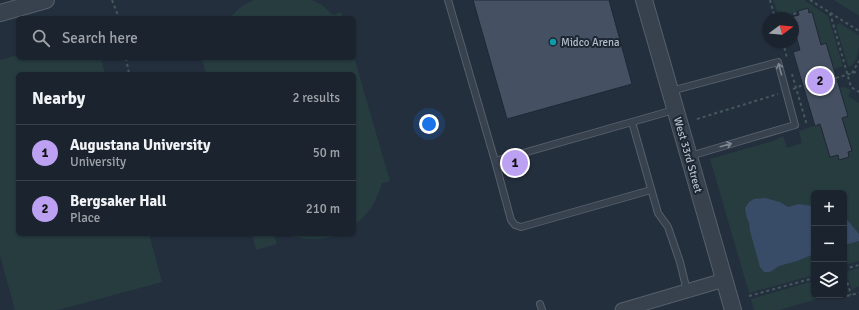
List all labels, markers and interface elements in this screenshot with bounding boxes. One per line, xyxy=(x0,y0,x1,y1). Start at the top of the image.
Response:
north arrow xyxy=(763,12,799,48)
search box xyxy=(16,16,356,60)
icon: search xyxy=(30,27,52,49)
text: Search here xyxy=(62,29,138,47)
place label: Midco Arena xyxy=(561,36,620,49)
marker: Midco Arena xyxy=(548,37,558,47)
one-way arrow xyxy=(775,62,783,75)
pin: 2 xyxy=(807,66,833,96)
text: Nearby xyxy=(32,88,85,109)
text: 2 results xyxy=(292,90,340,106)
your location xyxy=(419,114,439,134)
street label: West 33rd Street xyxy=(671,116,705,195)
text: Augustana University xyxy=(70,136,211,154)
one-way arrow xyxy=(720,141,733,148)
text: 1 xyxy=(41,145,49,161)
text: 50 m xyxy=(313,145,340,161)
pin: 1 xyxy=(502,148,528,178)
text: University xyxy=(70,154,126,170)
map controls xyxy=(811,190,847,298)
button: + xyxy=(811,190,847,226)
text: Bergsaker Hall xyxy=(70,192,166,210)
text: 2 xyxy=(41,201,49,217)
text: 210 m xyxy=(306,201,340,217)
text: Place xyxy=(70,210,100,226)
button: − xyxy=(811,226,847,262)
button: layers xyxy=(811,262,847,298)

